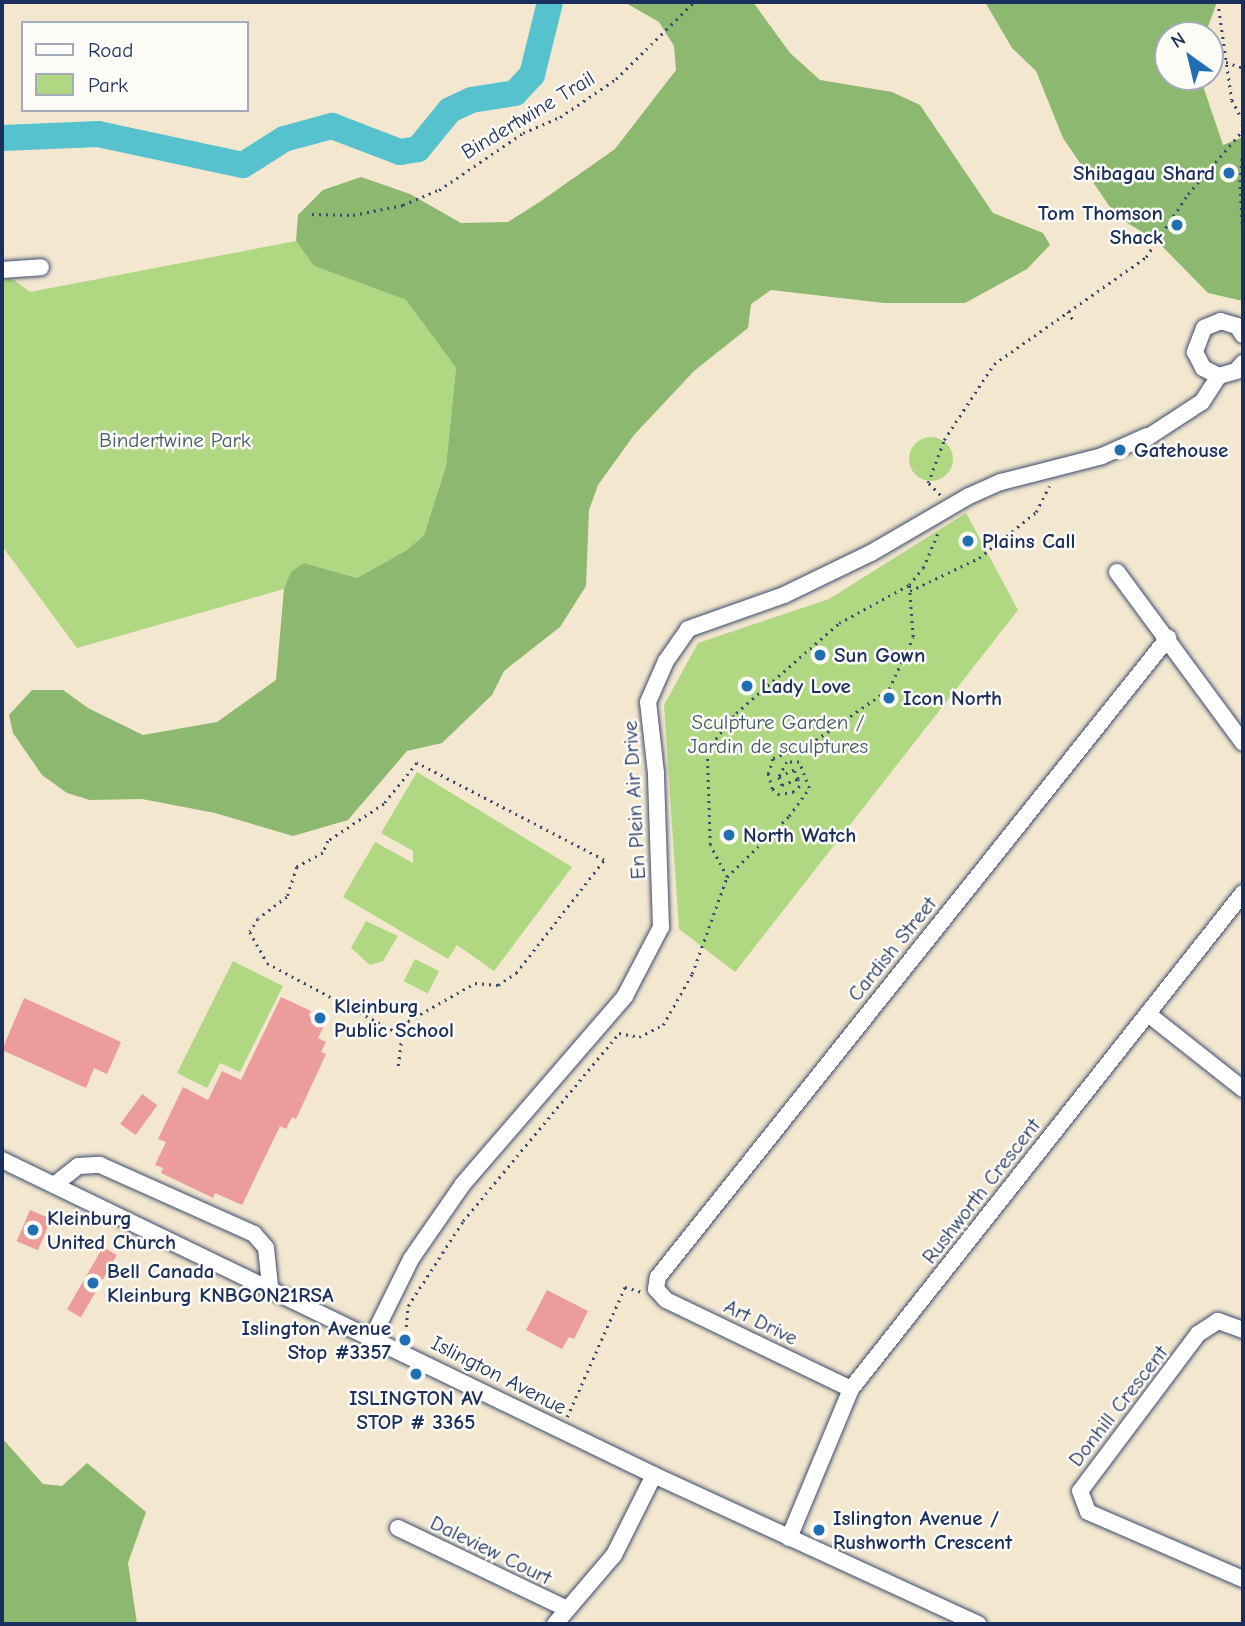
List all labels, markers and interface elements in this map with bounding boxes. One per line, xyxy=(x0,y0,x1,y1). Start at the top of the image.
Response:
legend xyxy=(21,21,248,112)
north arrow xyxy=(1154,21,1224,91)
text: N xyxy=(1167,28,1190,53)
text: Road xyxy=(88,38,133,62)
street label: Bindertwine Trail xyxy=(457,65,599,165)
text: Park xyxy=(88,73,128,97)
place label: Shibagau Shard xyxy=(1073,160,1215,186)
marker: Shibagau Shard xyxy=(1221,165,1237,181)
place label: Tom Thomson Shack xyxy=(1038,200,1163,250)
marker: Tom Thomson Shack xyxy=(1169,217,1185,233)
park label: Bindertwine Park xyxy=(99,427,251,453)
place label: Gatehouse xyxy=(1134,437,1228,463)
marker: Gatehouse xyxy=(1112,442,1128,458)
place label: Plains Call xyxy=(982,528,1075,554)
marker: Plains Call xyxy=(960,533,976,549)
place label: Sun Gown xyxy=(834,642,925,668)
marker: Sun Gown xyxy=(812,647,828,663)
place label: Lady Love xyxy=(761,673,851,699)
marker: Lady Love xyxy=(739,678,755,694)
place label: Icon North xyxy=(903,685,1002,711)
marker: Icon North xyxy=(881,690,897,706)
park label: Sculpture Garden / Jardin de sculptures xyxy=(688,709,868,759)
street label: En Plein Air Drive xyxy=(617,720,651,880)
place label: North Watch xyxy=(743,822,856,848)
marker: North Watch xyxy=(721,827,737,843)
street label: Cardish Street xyxy=(842,892,942,1006)
place label: Kleinburg Public School xyxy=(334,993,454,1043)
marker: Kleinburg Public School xyxy=(312,1010,328,1026)
street label: Rushworth Crescent xyxy=(916,1113,1046,1269)
place label: Kleinburg United Church xyxy=(47,1205,176,1255)
marker: Kleinburg United Church xyxy=(25,1222,41,1238)
place label: Bell Canada Kleinburg KNBGON21RSA xyxy=(107,1258,334,1308)
marker: Bell Canada Kleinburg KNBGON21RSA xyxy=(85,1275,101,1291)
street label: Art Drive xyxy=(720,1293,802,1351)
place label: Islington Avenue Stop #3357 xyxy=(241,1315,391,1365)
street label: Islington Avenue xyxy=(427,1330,571,1420)
marker: Islington Avenue Stop #3357 xyxy=(397,1332,413,1348)
street label: Donhill Crescent xyxy=(1063,1341,1173,1471)
marker: ISLINGTON AV STOP # 3365 xyxy=(408,1366,424,1382)
place label: ISLINGTON AV STOP # 3365 xyxy=(349,1385,483,1435)
place label: Islington Avenue / Rushworth Crescent xyxy=(833,1505,1012,1555)
street label: Daleview Court xyxy=(426,1510,556,1590)
marker: Islington Avenue / Rushworth Crescent xyxy=(811,1522,827,1538)

